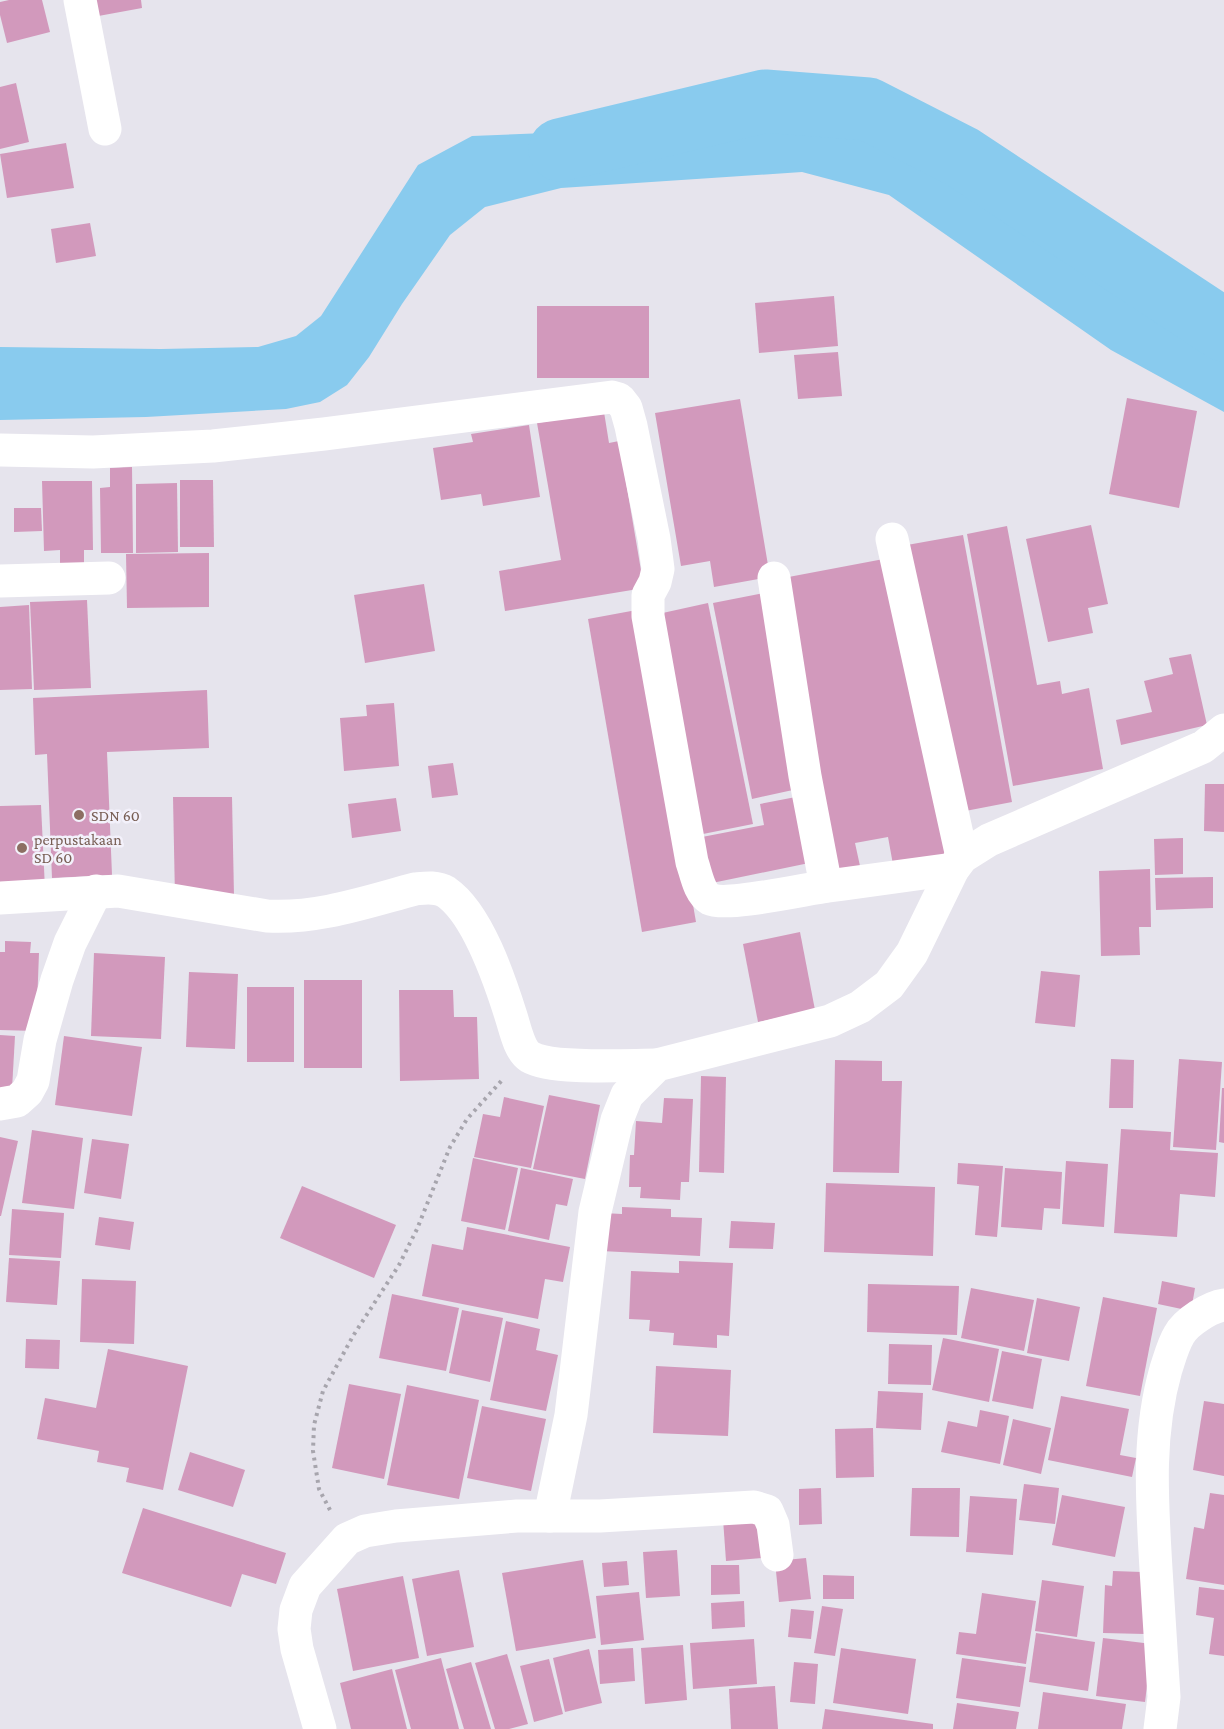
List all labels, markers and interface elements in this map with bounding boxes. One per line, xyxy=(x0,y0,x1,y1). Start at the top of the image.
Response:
place label: SDN 60 xyxy=(91,807,140,824)
marker: SDN 60 xyxy=(72,808,86,822)
place label: perpustakaan SD 60 xyxy=(34,831,122,866)
marker: perpustakaan SD 60 xyxy=(15,841,29,855)

